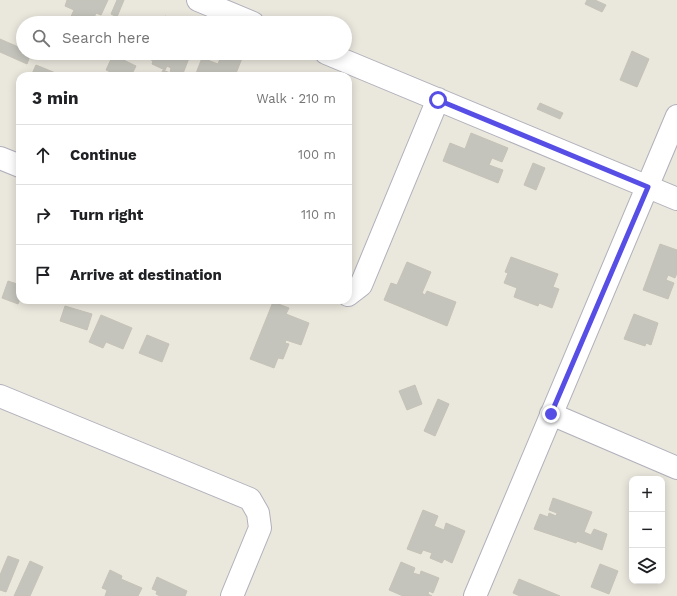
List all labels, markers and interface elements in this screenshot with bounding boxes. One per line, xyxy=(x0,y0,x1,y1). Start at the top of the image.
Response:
search box xyxy=(16,16,352,60)
icon: search xyxy=(30,27,52,49)
text: Search here xyxy=(62,29,150,47)
text: 3 min xyxy=(32,88,78,108)
text: Walk · 210 m xyxy=(256,91,336,106)
route start xyxy=(429,91,447,109)
icon: ahead xyxy=(32,144,54,166)
text: Continue xyxy=(70,146,137,164)
text: 100 m xyxy=(298,147,336,162)
icon: right xyxy=(32,204,54,226)
text: Turn right xyxy=(70,206,143,224)
text: 110 m xyxy=(301,207,336,222)
icon: arrive xyxy=(32,264,54,286)
text: Arrive at destination xyxy=(70,266,222,284)
route end xyxy=(542,405,560,423)
map controls xyxy=(629,476,665,584)
button: + xyxy=(629,476,665,512)
button: − xyxy=(629,512,665,548)
button: layers xyxy=(629,548,665,584)

